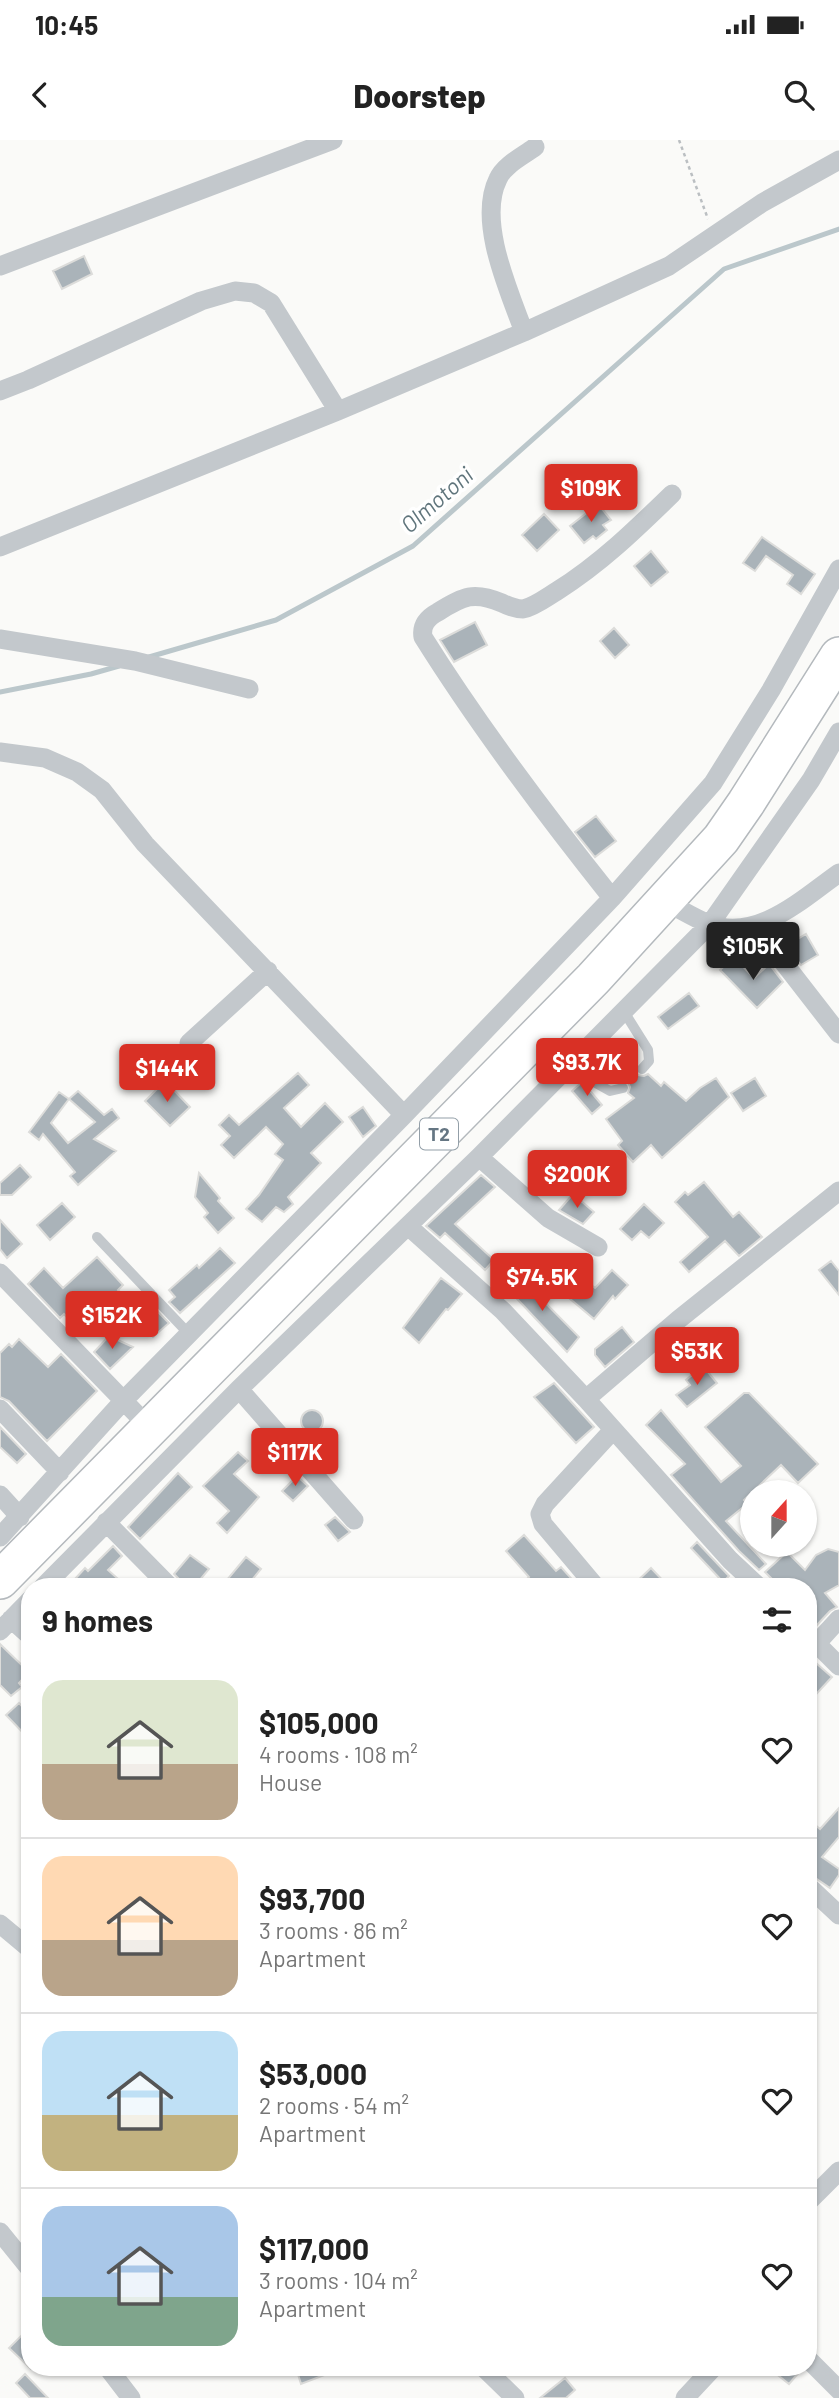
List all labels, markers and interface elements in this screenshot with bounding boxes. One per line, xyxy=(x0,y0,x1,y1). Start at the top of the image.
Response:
text: 10:45 xyxy=(35,9,98,40)
icon: back xyxy=(21,76,59,114)
text: Doorstep xyxy=(353,76,486,114)
icon: search xyxy=(780,76,818,114)
water label: Olmotoni xyxy=(394,460,479,538)
pin: $109K xyxy=(542,464,640,524)
text: $109K xyxy=(560,473,622,501)
pin: $105K xyxy=(704,922,802,982)
text: $105K xyxy=(722,931,784,959)
pin: $93.7K xyxy=(530,1038,644,1098)
pin: $144K xyxy=(118,1044,216,1104)
text: $93.7K xyxy=(552,1047,622,1075)
text: $144K xyxy=(135,1053,199,1081)
road number: T2 xyxy=(420,1118,458,1150)
pin: $200K xyxy=(528,1150,626,1210)
text: $200K xyxy=(544,1159,610,1187)
pin: $74.5K xyxy=(485,1254,599,1313)
text: $74.5K xyxy=(506,1262,578,1290)
pin: $152K xyxy=(63,1292,161,1351)
text: $152K xyxy=(82,1300,142,1328)
pin: $53K xyxy=(656,1328,738,1387)
text: $53K xyxy=(671,1336,723,1364)
pin: $117K xyxy=(246,1428,344,1488)
text: $117K xyxy=(267,1437,323,1465)
north arrow xyxy=(740,1480,817,1558)
map controls xyxy=(740,1480,817,1557)
icon: filters xyxy=(758,1601,796,1639)
text: 9 homes xyxy=(42,1602,153,1638)
text: $105,000 xyxy=(259,1704,379,1740)
icon: home xyxy=(98,1708,182,1792)
icon: heart xyxy=(758,1731,796,1769)
text: 4 rooms · 108 m² xyxy=(259,1740,418,1768)
text: House xyxy=(259,1768,322,1796)
text: $93,700 xyxy=(259,1880,365,1916)
icon: home xyxy=(98,1884,182,1968)
icon: heart xyxy=(758,1907,796,1945)
text: 3 rooms · 86 m² xyxy=(259,1916,408,1944)
text: Apartment xyxy=(259,1944,366,1972)
text: $53,000 xyxy=(259,2055,367,2091)
icon: home xyxy=(98,2059,182,2143)
icon: heart xyxy=(758,2082,796,2120)
text: 2 rooms · 54 m² xyxy=(259,2091,409,2119)
text: Apartment xyxy=(259,2119,366,2147)
text: $117,000 xyxy=(259,2230,369,2266)
icon: home xyxy=(98,2234,182,2318)
icon: heart xyxy=(758,2257,796,2295)
text: 3 rooms · 104 m² xyxy=(259,2266,418,2294)
text: Apartment xyxy=(259,2294,366,2322)

